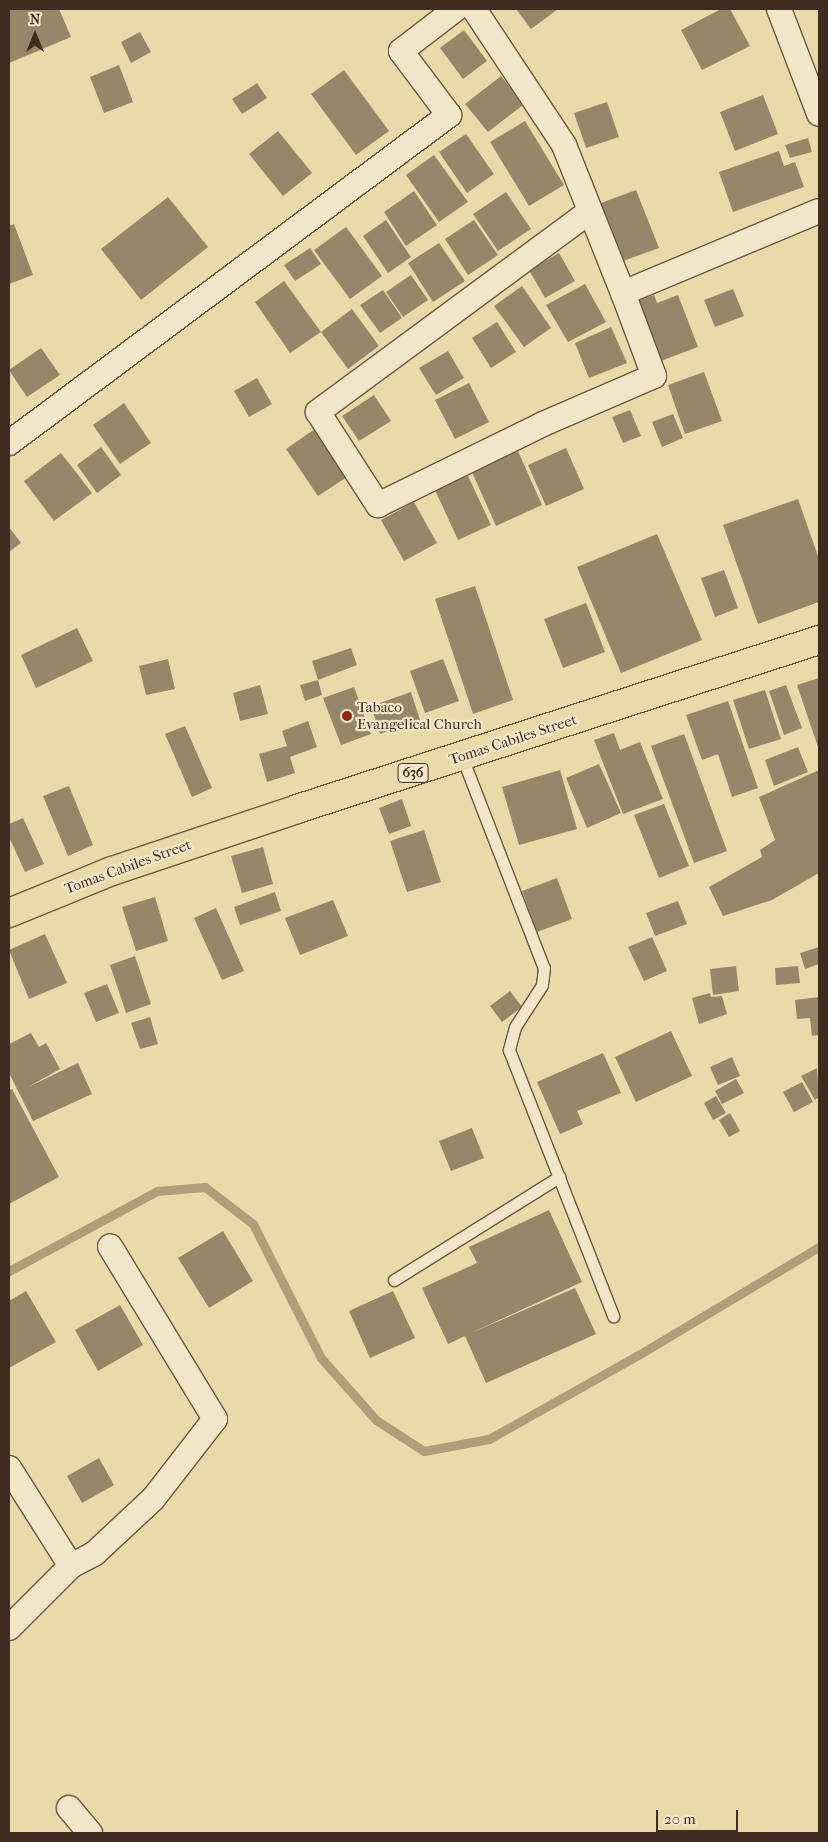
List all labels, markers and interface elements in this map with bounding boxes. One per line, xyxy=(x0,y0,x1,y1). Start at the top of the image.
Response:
north arrow xyxy=(10,10,60,60)
text: N xyxy=(30,11,40,28)
place label: Tabaco Evangelical Church xyxy=(357,698,482,733)
marker: Tabaco Evangelical Church xyxy=(341,710,353,722)
street label: Tomas Cabiles Street xyxy=(447,711,579,769)
road number: 636 xyxy=(397,761,429,784)
street label: Tomas Cabiles Street xyxy=(62,836,194,898)
scale bar xyxy=(658,1800,740,1832)
text: 20 m xyxy=(664,1810,696,1828)

